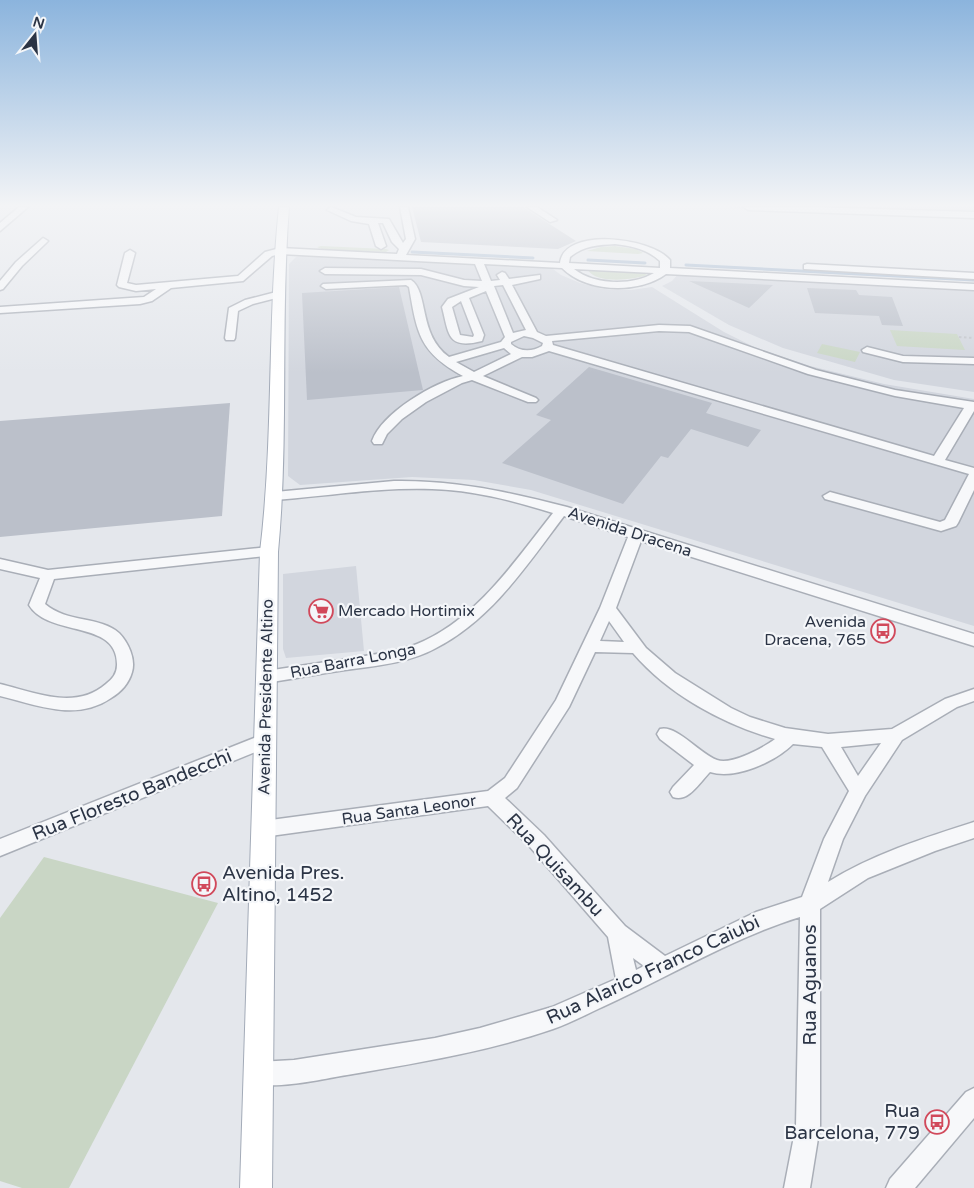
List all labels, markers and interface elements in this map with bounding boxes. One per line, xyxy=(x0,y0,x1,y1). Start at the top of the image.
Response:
north arrow xyxy=(10,10,60,60)
text: N xyxy=(31,13,47,33)
street label: Avenida Dracena xyxy=(566,503,694,561)
supermarket icon: Mercado Hortimix xyxy=(308,598,334,624)
street label: Avenida Presidente Altino xyxy=(254,599,278,795)
place label: Mercado Hortimix xyxy=(338,601,475,621)
place label: Avenida Dracena, 765 xyxy=(764,612,866,650)
bus stop icon: Avenida Dracena, 765 xyxy=(870,618,896,644)
street label: Rua Barra Longa xyxy=(288,639,418,683)
street label: Rua Floresto Bandecchi xyxy=(29,745,235,845)
street label: Rua Santa Leonor xyxy=(340,791,478,829)
street label: Rua Quisambu xyxy=(502,809,608,921)
place label: Avenida Pres. Altino, 1452 xyxy=(222,862,345,906)
bus stop icon: Avenida Pres. Altino, 1452 xyxy=(191,871,217,897)
street label: Rua Alarico Franco Caiubi xyxy=(543,911,763,1029)
street label: Rua Aguanos xyxy=(799,924,821,1046)
place label: Rua Barcelona, 779 xyxy=(784,1100,920,1144)
bus stop icon: Rua Barcelona, 779 xyxy=(924,1109,950,1135)

